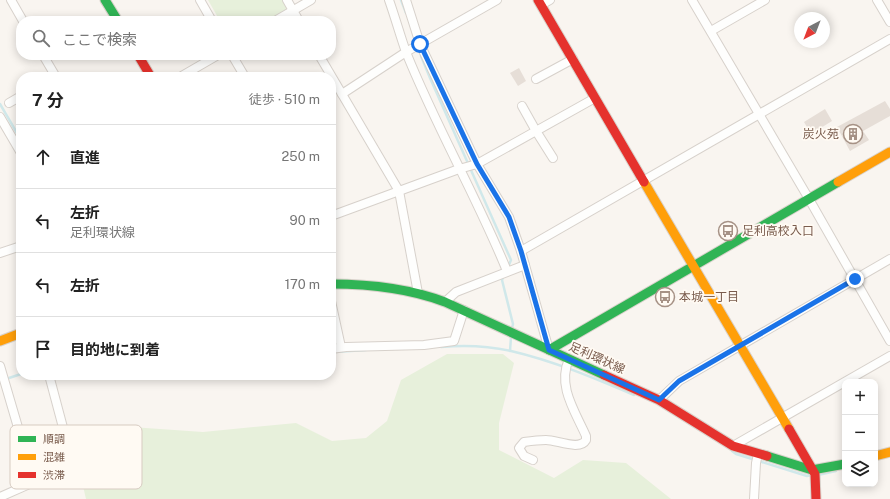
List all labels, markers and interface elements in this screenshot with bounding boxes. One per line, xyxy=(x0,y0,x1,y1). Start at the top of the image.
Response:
north arrow xyxy=(794,12,830,48)
search box xyxy=(16,16,336,60)
icon: search xyxy=(30,27,52,49)
text: ここで検索 xyxy=(62,31,137,48)
route start xyxy=(411,35,429,53)
text: 7 分 xyxy=(32,90,63,110)
text: 徒歩 · 510 m xyxy=(249,92,320,107)
building icon: 炭火苑 xyxy=(842,123,864,145)
place label: 炭火苑 xyxy=(803,127,839,141)
icon: ahead xyxy=(32,146,54,168)
text: 直進 xyxy=(70,149,100,166)
text: 250 m xyxy=(282,149,320,164)
text: 左折 xyxy=(70,204,100,221)
icon: left xyxy=(32,210,54,232)
text: 90 m xyxy=(290,213,320,228)
bus stop icon: 足利高校入口 xyxy=(717,220,739,242)
place label: 足利高校入口 xyxy=(742,224,814,238)
text: 足利環状線 xyxy=(70,225,135,240)
route end xyxy=(846,270,864,288)
icon: left xyxy=(32,274,54,296)
text: 左折 xyxy=(70,277,100,294)
text: 170 m xyxy=(285,277,320,292)
bus stop icon: 本城一丁目 xyxy=(654,286,676,308)
place label: 本城一丁目 xyxy=(679,290,739,304)
icon: arrive xyxy=(32,338,54,360)
street label: 足利環状線 xyxy=(567,339,627,377)
text: 目的地に到着 xyxy=(70,341,160,358)
map controls xyxy=(842,379,878,487)
button: + xyxy=(842,379,878,415)
button: − xyxy=(842,415,878,451)
legend xyxy=(10,425,142,489)
text: 順調 xyxy=(43,433,65,445)
text: 混雑 xyxy=(43,451,65,463)
button: layers xyxy=(842,451,878,487)
text: 渋滞 xyxy=(43,469,65,481)

